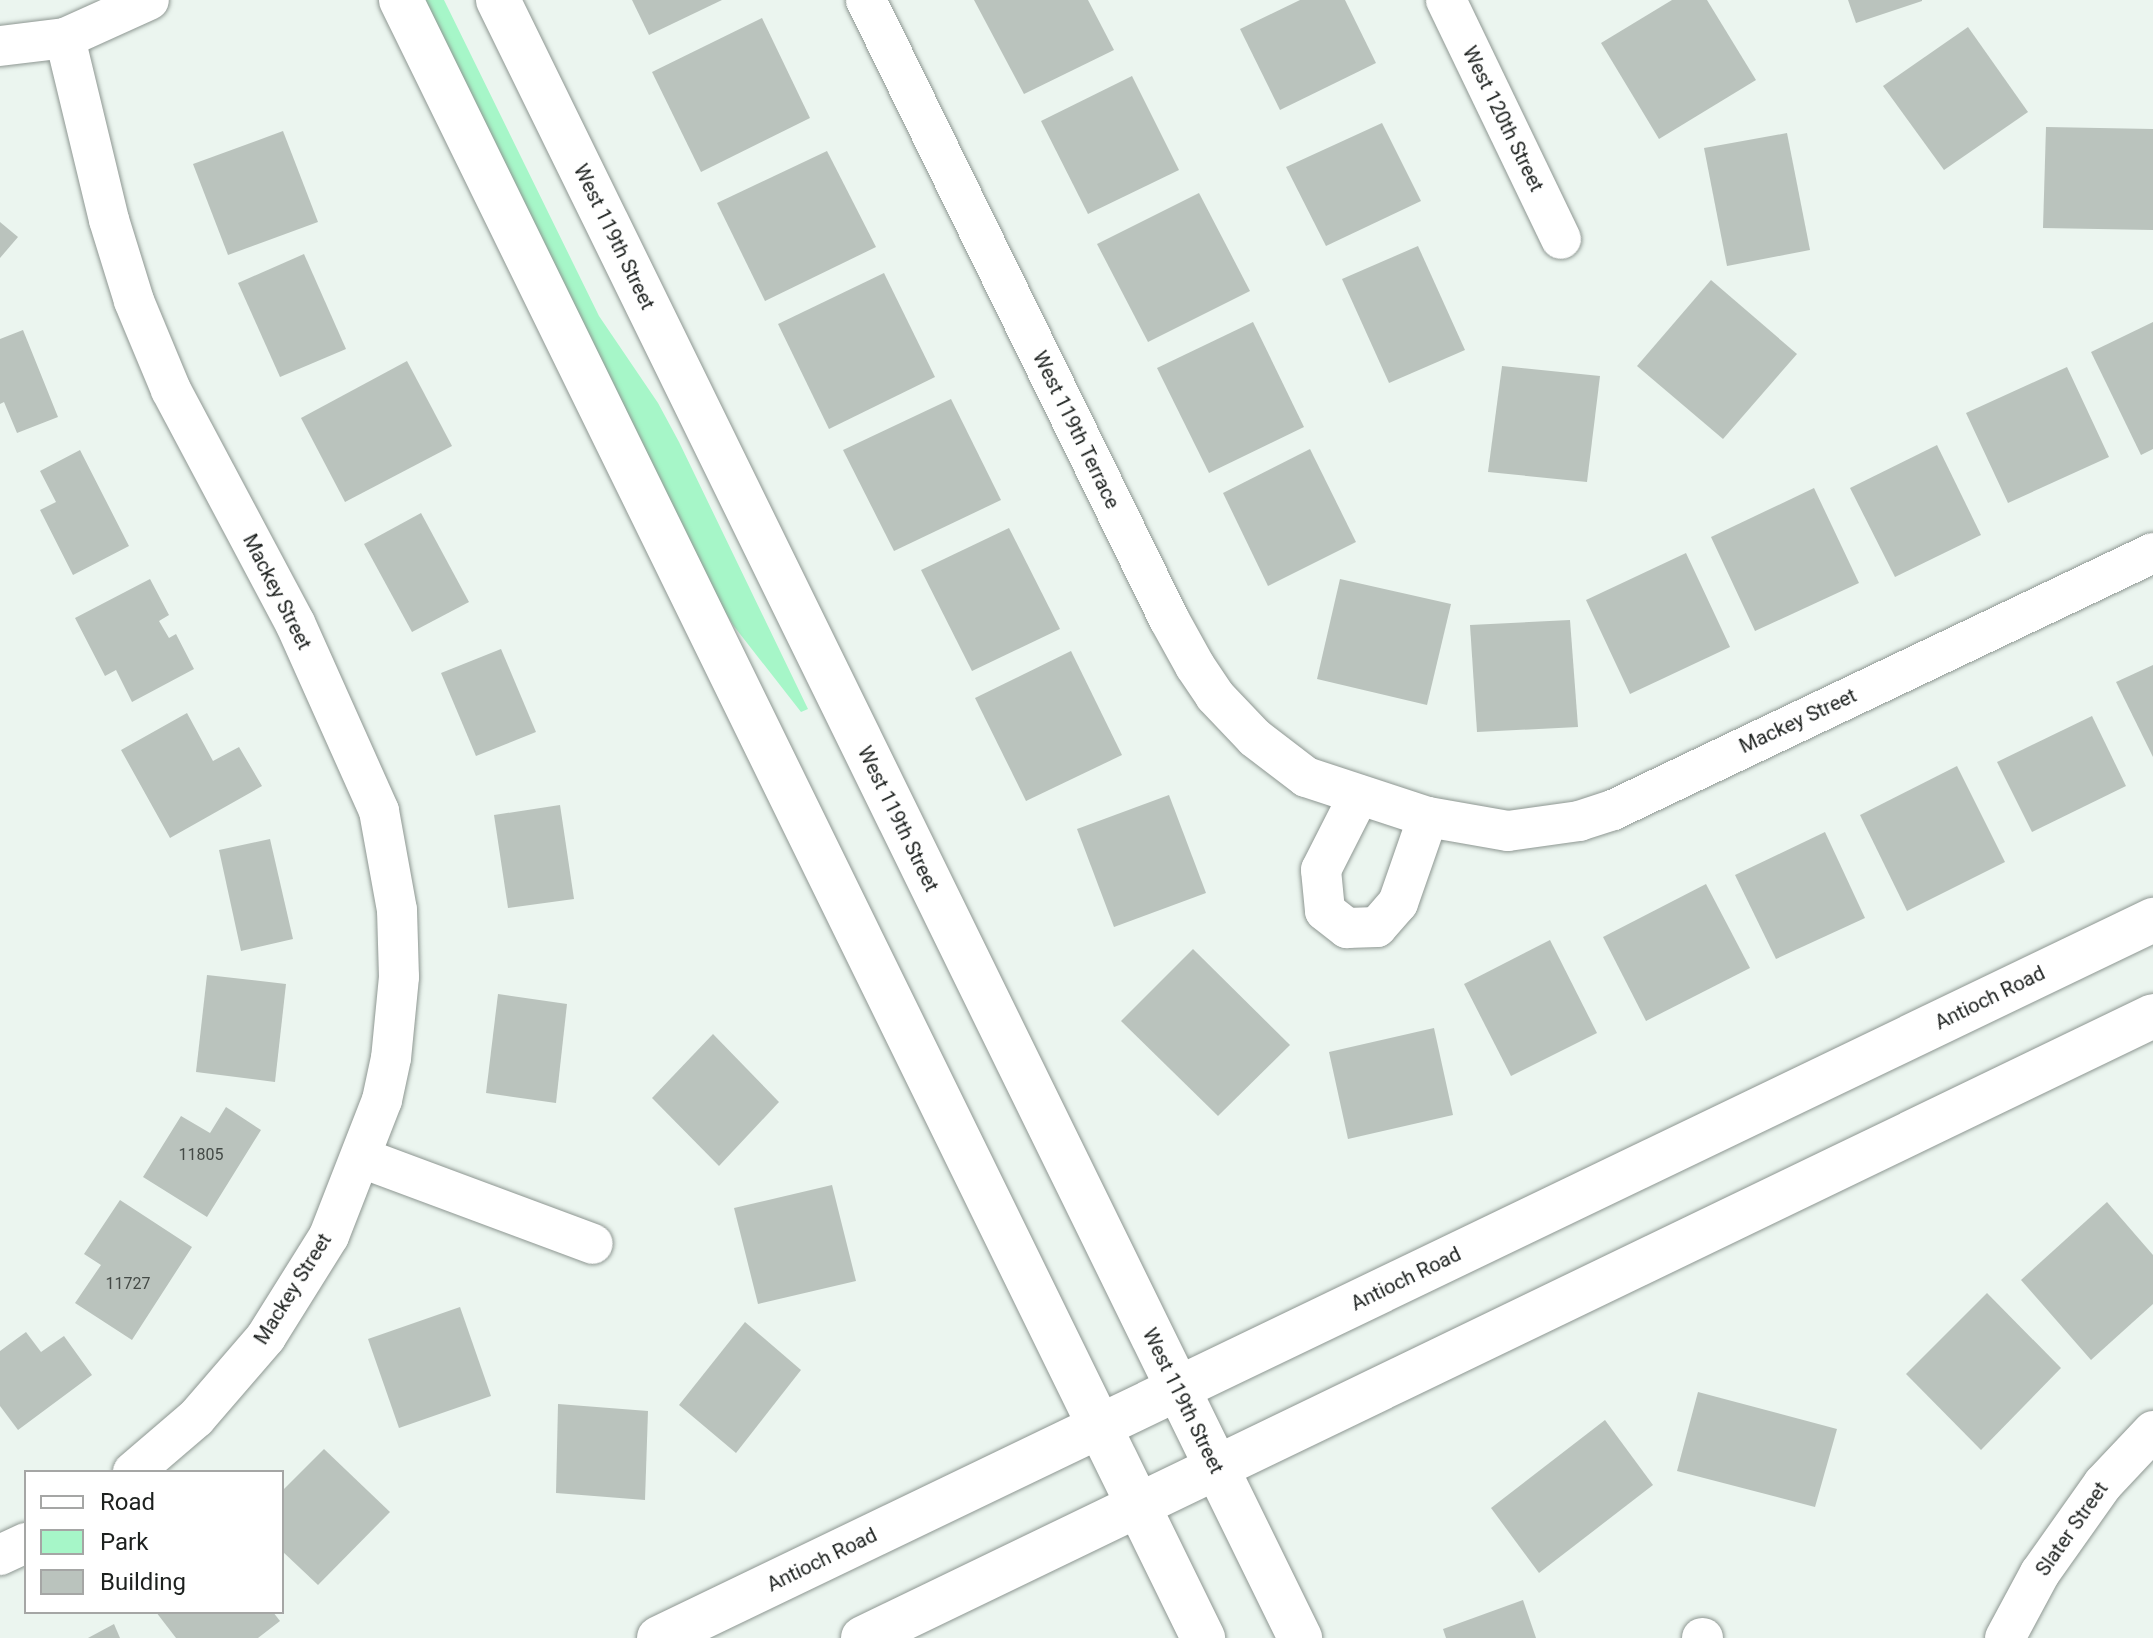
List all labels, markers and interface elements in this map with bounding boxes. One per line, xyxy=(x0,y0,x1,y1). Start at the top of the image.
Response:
street label: West 120th Street xyxy=(1457,42,1549,196)
street label: West 119th Street xyxy=(568,160,660,314)
street label: West 119th Terrace xyxy=(1027,347,1125,513)
street label: Mackey Street xyxy=(238,530,316,654)
street label: Mackey Street xyxy=(1736,683,1860,759)
street label: West 119th Street xyxy=(852,742,944,896)
street label: Antioch Road xyxy=(1931,961,2049,1035)
house number: 11805 xyxy=(179,1145,223,1165)
street label: Mackey Street xyxy=(249,1229,337,1349)
street label: Antioch Road xyxy=(1347,1242,1465,1316)
house number: 11727 xyxy=(106,1274,150,1294)
street label: West 119th Street xyxy=(1137,1324,1229,1478)
legend xyxy=(24,1470,284,1614)
street label: Slater Street xyxy=(2031,1477,2113,1581)
text: Road xyxy=(100,1488,155,1516)
street label: Antioch Road xyxy=(763,1523,881,1597)
text: Park xyxy=(100,1528,148,1556)
text: Building xyxy=(100,1568,186,1596)

